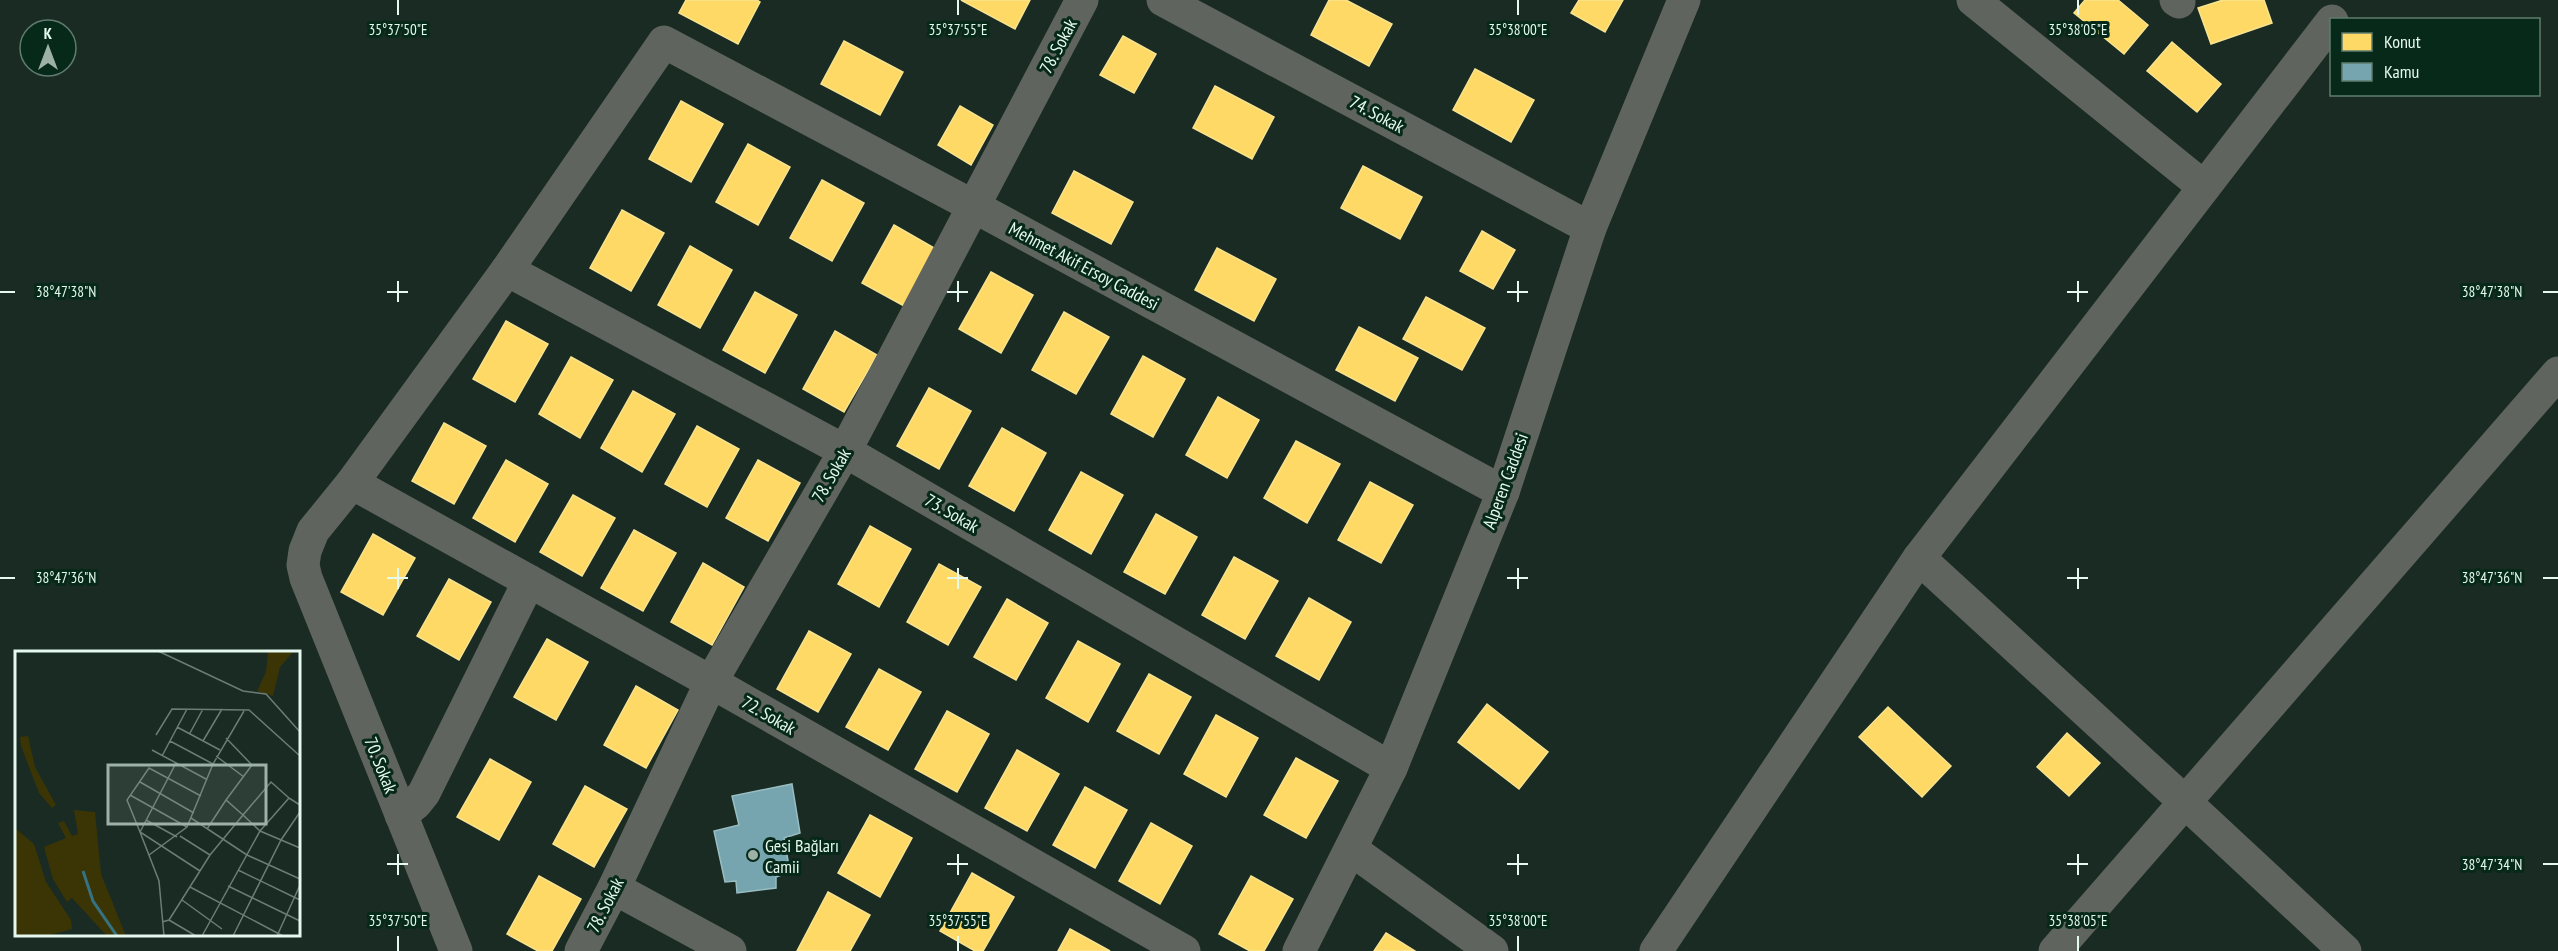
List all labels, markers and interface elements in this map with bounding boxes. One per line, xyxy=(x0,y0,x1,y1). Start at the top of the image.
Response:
street label: 78. Sokak xyxy=(1034,15,1082,77)
north arrow xyxy=(18,18,78,78)
legend xyxy=(2330,18,2540,96)
text: 35°37'50"E xyxy=(368,20,428,39)
text: 35°37'55"E xyxy=(928,20,988,39)
text: 35°38'00"E xyxy=(1488,20,1548,39)
text: 35°38'05"E xyxy=(2048,20,2108,39)
text: K xyxy=(44,23,53,43)
text: Konut xyxy=(2384,30,2421,53)
text: Kamu xyxy=(2384,60,2419,83)
street label: 74. Sokak xyxy=(1346,90,1408,138)
street label: Mehmet Akif Ersoy Caddesi xyxy=(1005,217,1163,315)
text: 38°47'38"N xyxy=(36,282,96,301)
text: 38°47'38"N xyxy=(2462,282,2522,301)
street label: Alperen Caddesi xyxy=(1477,430,1533,532)
street label: 78. Sokak xyxy=(806,444,856,506)
street label: 73. Sokak xyxy=(921,488,983,538)
text: 38°47'36"N xyxy=(36,568,96,587)
text: 38°47'36"N xyxy=(2462,568,2522,587)
inset map xyxy=(15,651,300,936)
street label: 72. Sokak xyxy=(738,690,800,740)
street label: 70. Sokak xyxy=(359,733,403,797)
place label: Gesi Bağları Camii xyxy=(765,834,839,878)
marker: Gesi Bağları Camii xyxy=(746,848,760,862)
text: 38°47'34"N xyxy=(2462,855,2522,874)
street label: 78. Sokak xyxy=(581,874,629,936)
text: 35°37'50"E xyxy=(368,911,428,930)
text: 35°37'55"E xyxy=(928,911,988,930)
text: 35°38'00"E xyxy=(1488,911,1548,930)
text: 35°38'05"E xyxy=(2048,911,2108,930)

